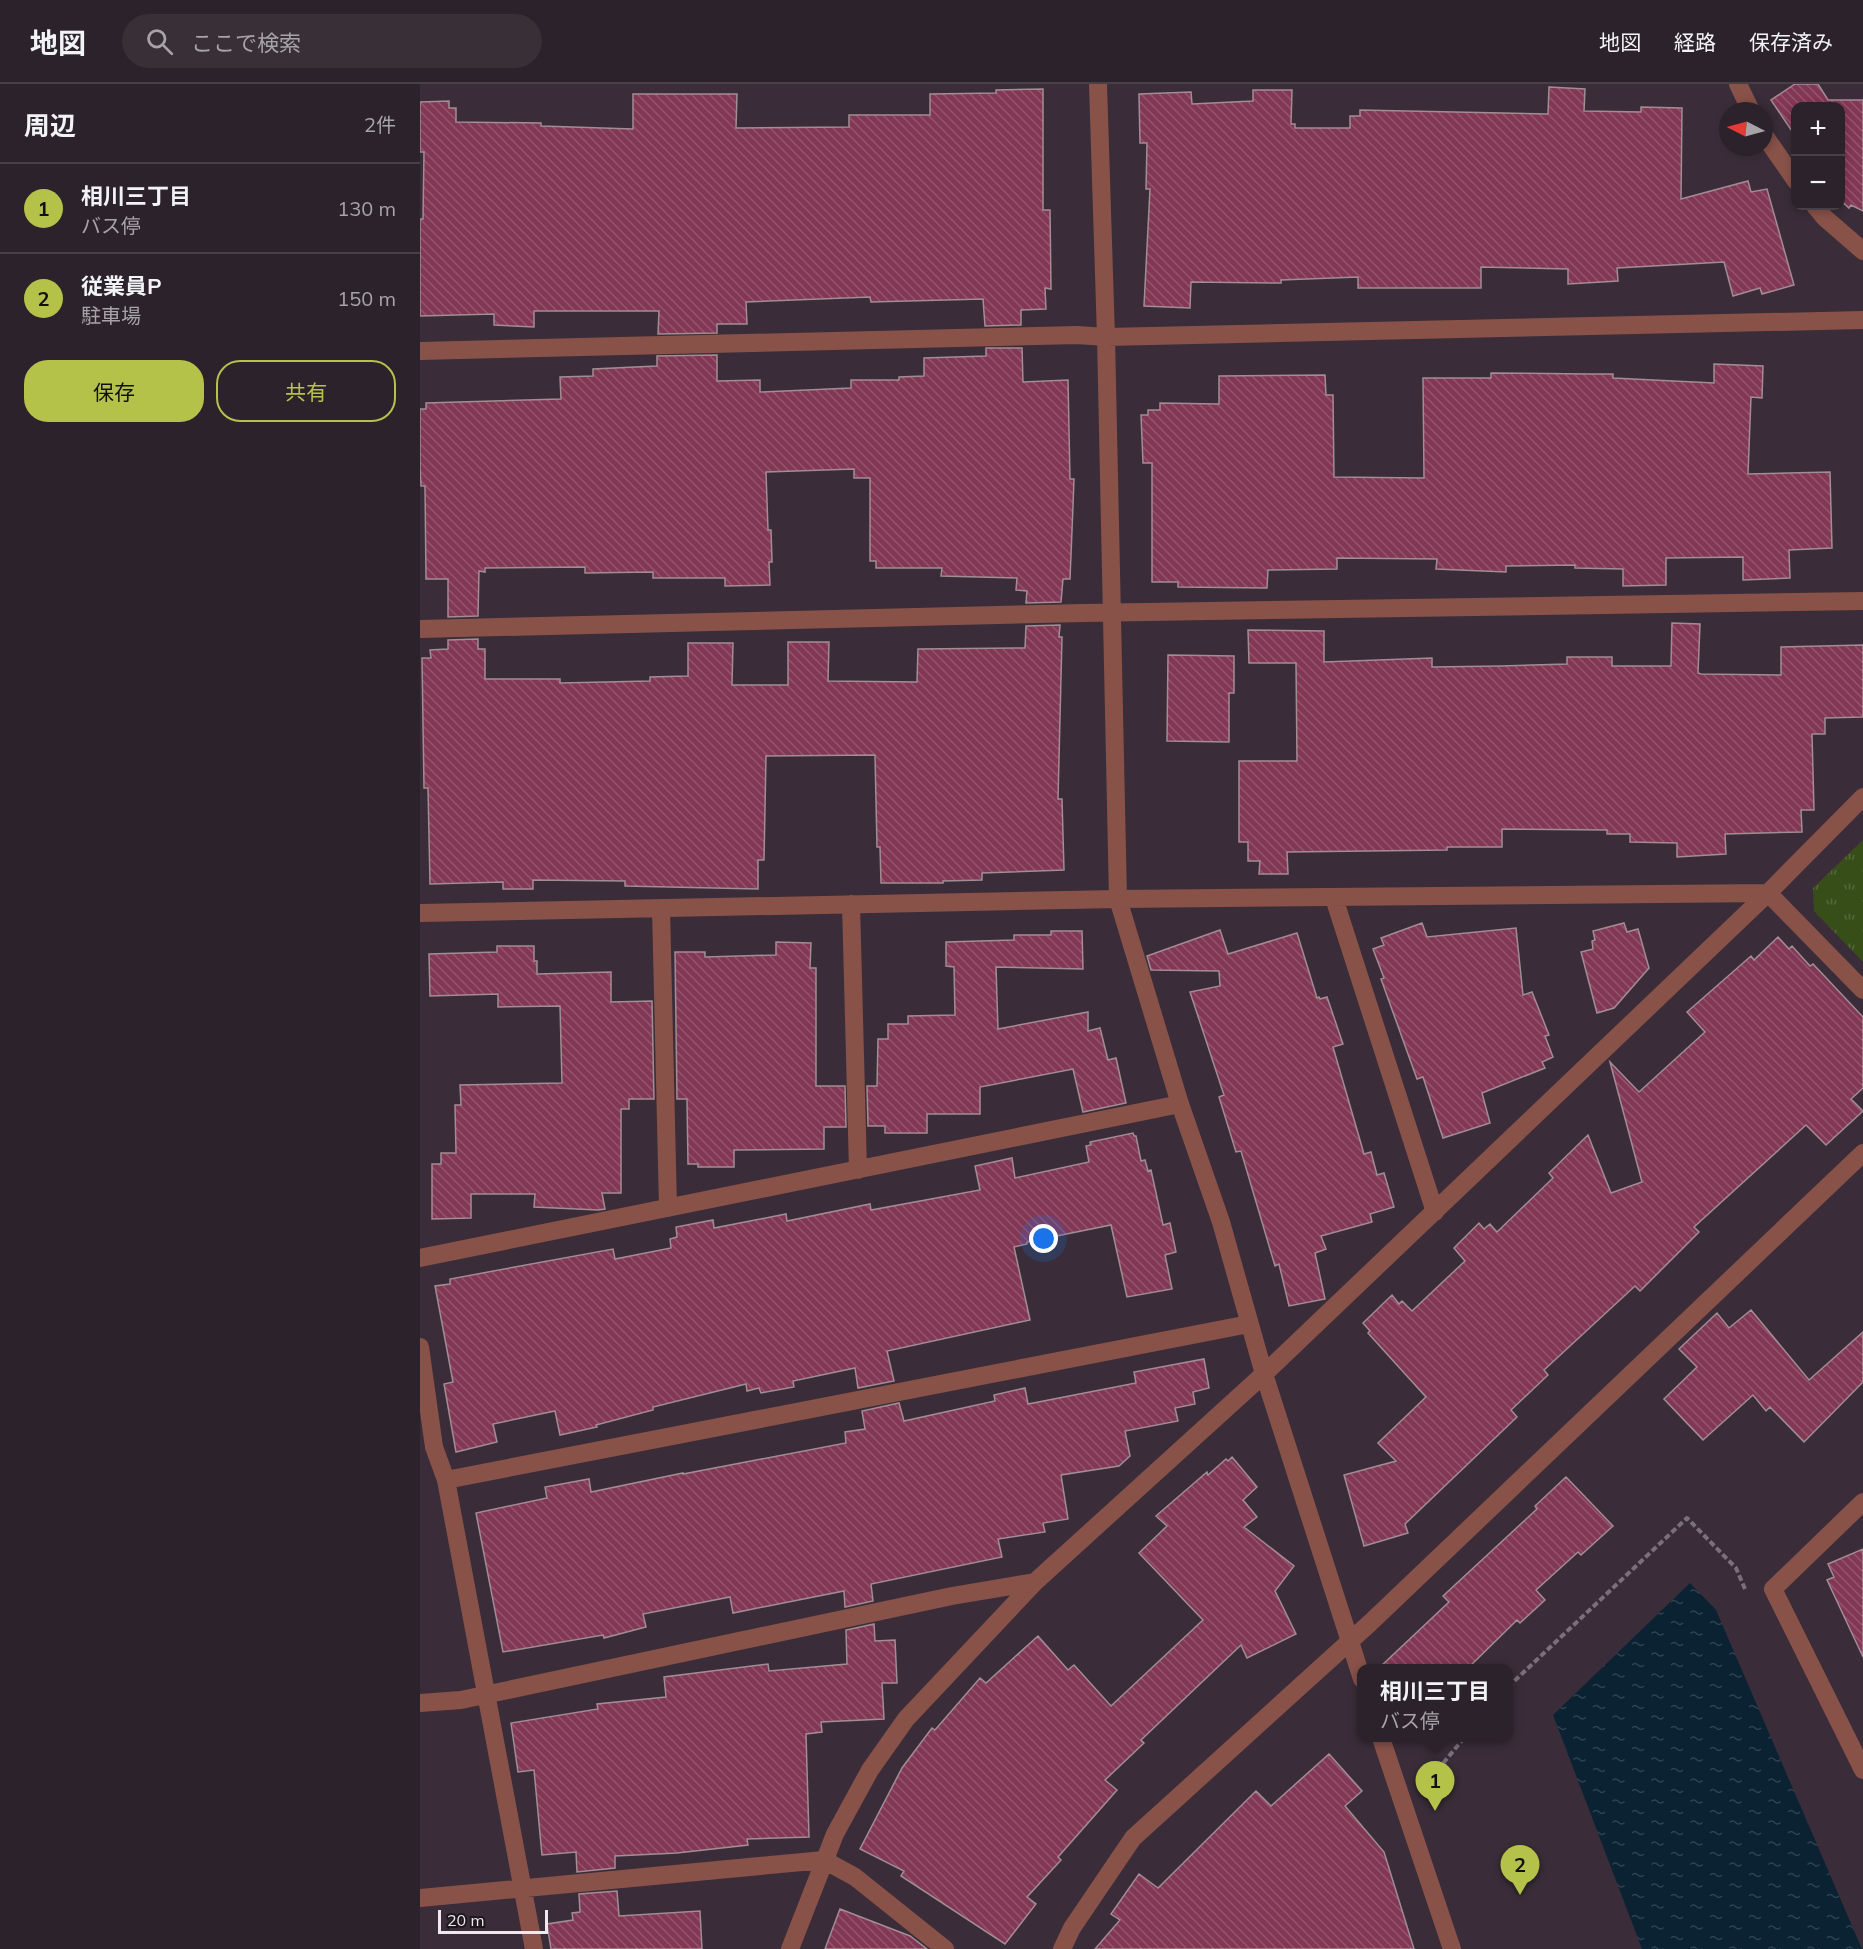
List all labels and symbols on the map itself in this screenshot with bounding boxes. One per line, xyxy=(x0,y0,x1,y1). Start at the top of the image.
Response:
north arrow xyxy=(1719,102,1773,156)
your location xyxy=(1029,1224,1058,1253)
pin: 1 xyxy=(1416,1762,1454,1811)
pin: 2 xyxy=(1500,1846,1540,1895)
scale bar xyxy=(438,1907,548,1934)

